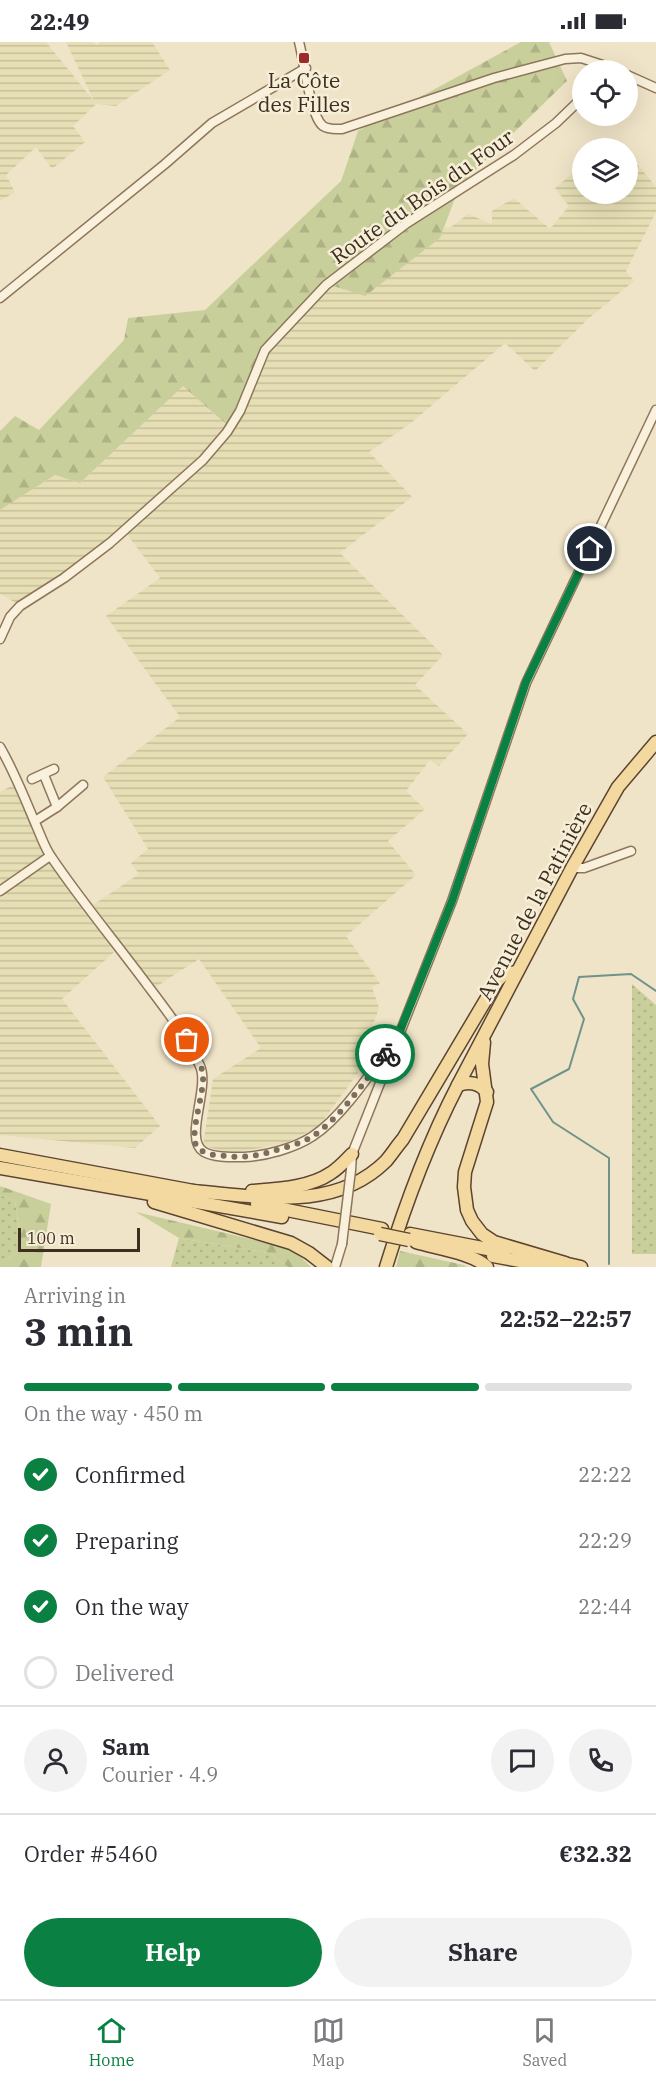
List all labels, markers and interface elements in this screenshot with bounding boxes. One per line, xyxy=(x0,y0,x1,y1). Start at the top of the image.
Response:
text: 22:49 xyxy=(30,7,89,36)
marker: La Côte des Filles xyxy=(297,51,311,65)
map controls xyxy=(572,60,638,204)
button: locate xyxy=(572,60,638,126)
place label: La Côte des Filles xyxy=(258,66,350,118)
street label: Route du Bois du Four xyxy=(325,122,520,270)
button: layers xyxy=(572,138,638,204)
pin xyxy=(564,523,615,574)
icon: home xyxy=(573,532,606,565)
street label: Avenue de la Patinière xyxy=(470,797,598,1005)
pin xyxy=(161,1014,212,1065)
icon: bag xyxy=(170,1023,203,1056)
courier xyxy=(355,1024,415,1084)
icon: bike xyxy=(369,1038,402,1071)
scale bar xyxy=(18,1225,140,1252)
text: 100 m xyxy=(27,1228,75,1248)
text: Arriving in xyxy=(24,1282,126,1309)
text: 22:52–22:57 xyxy=(500,1304,632,1333)
text: 3 min xyxy=(24,1306,133,1357)
text: On the way · 450 m xyxy=(24,1400,203,1427)
icon: check xyxy=(24,1458,57,1491)
text: Confirmed xyxy=(75,1460,186,1489)
text: 22:22 xyxy=(578,1461,632,1488)
icon: check xyxy=(24,1524,57,1557)
text: Preparing xyxy=(75,1526,179,1555)
text: 22:29 xyxy=(578,1527,632,1554)
icon: check xyxy=(24,1590,57,1623)
text: On the way xyxy=(75,1592,189,1621)
text: 22:44 xyxy=(578,1593,632,1620)
text: Delivered xyxy=(75,1658,174,1687)
button: person xyxy=(24,1729,87,1792)
button: chat xyxy=(491,1729,554,1792)
button: phone xyxy=(569,1729,632,1792)
text: Sam xyxy=(102,1732,150,1761)
text: Courier · 4.9 xyxy=(102,1761,218,1788)
text: Order #5460 xyxy=(24,1839,158,1868)
text: €32.32 xyxy=(559,1839,632,1868)
button: Help xyxy=(24,1918,322,1987)
button: Share xyxy=(334,1918,632,1987)
tab: Home xyxy=(89,2014,134,2070)
tab: Map xyxy=(312,2014,345,2070)
tab: Saved xyxy=(522,2014,567,2070)

